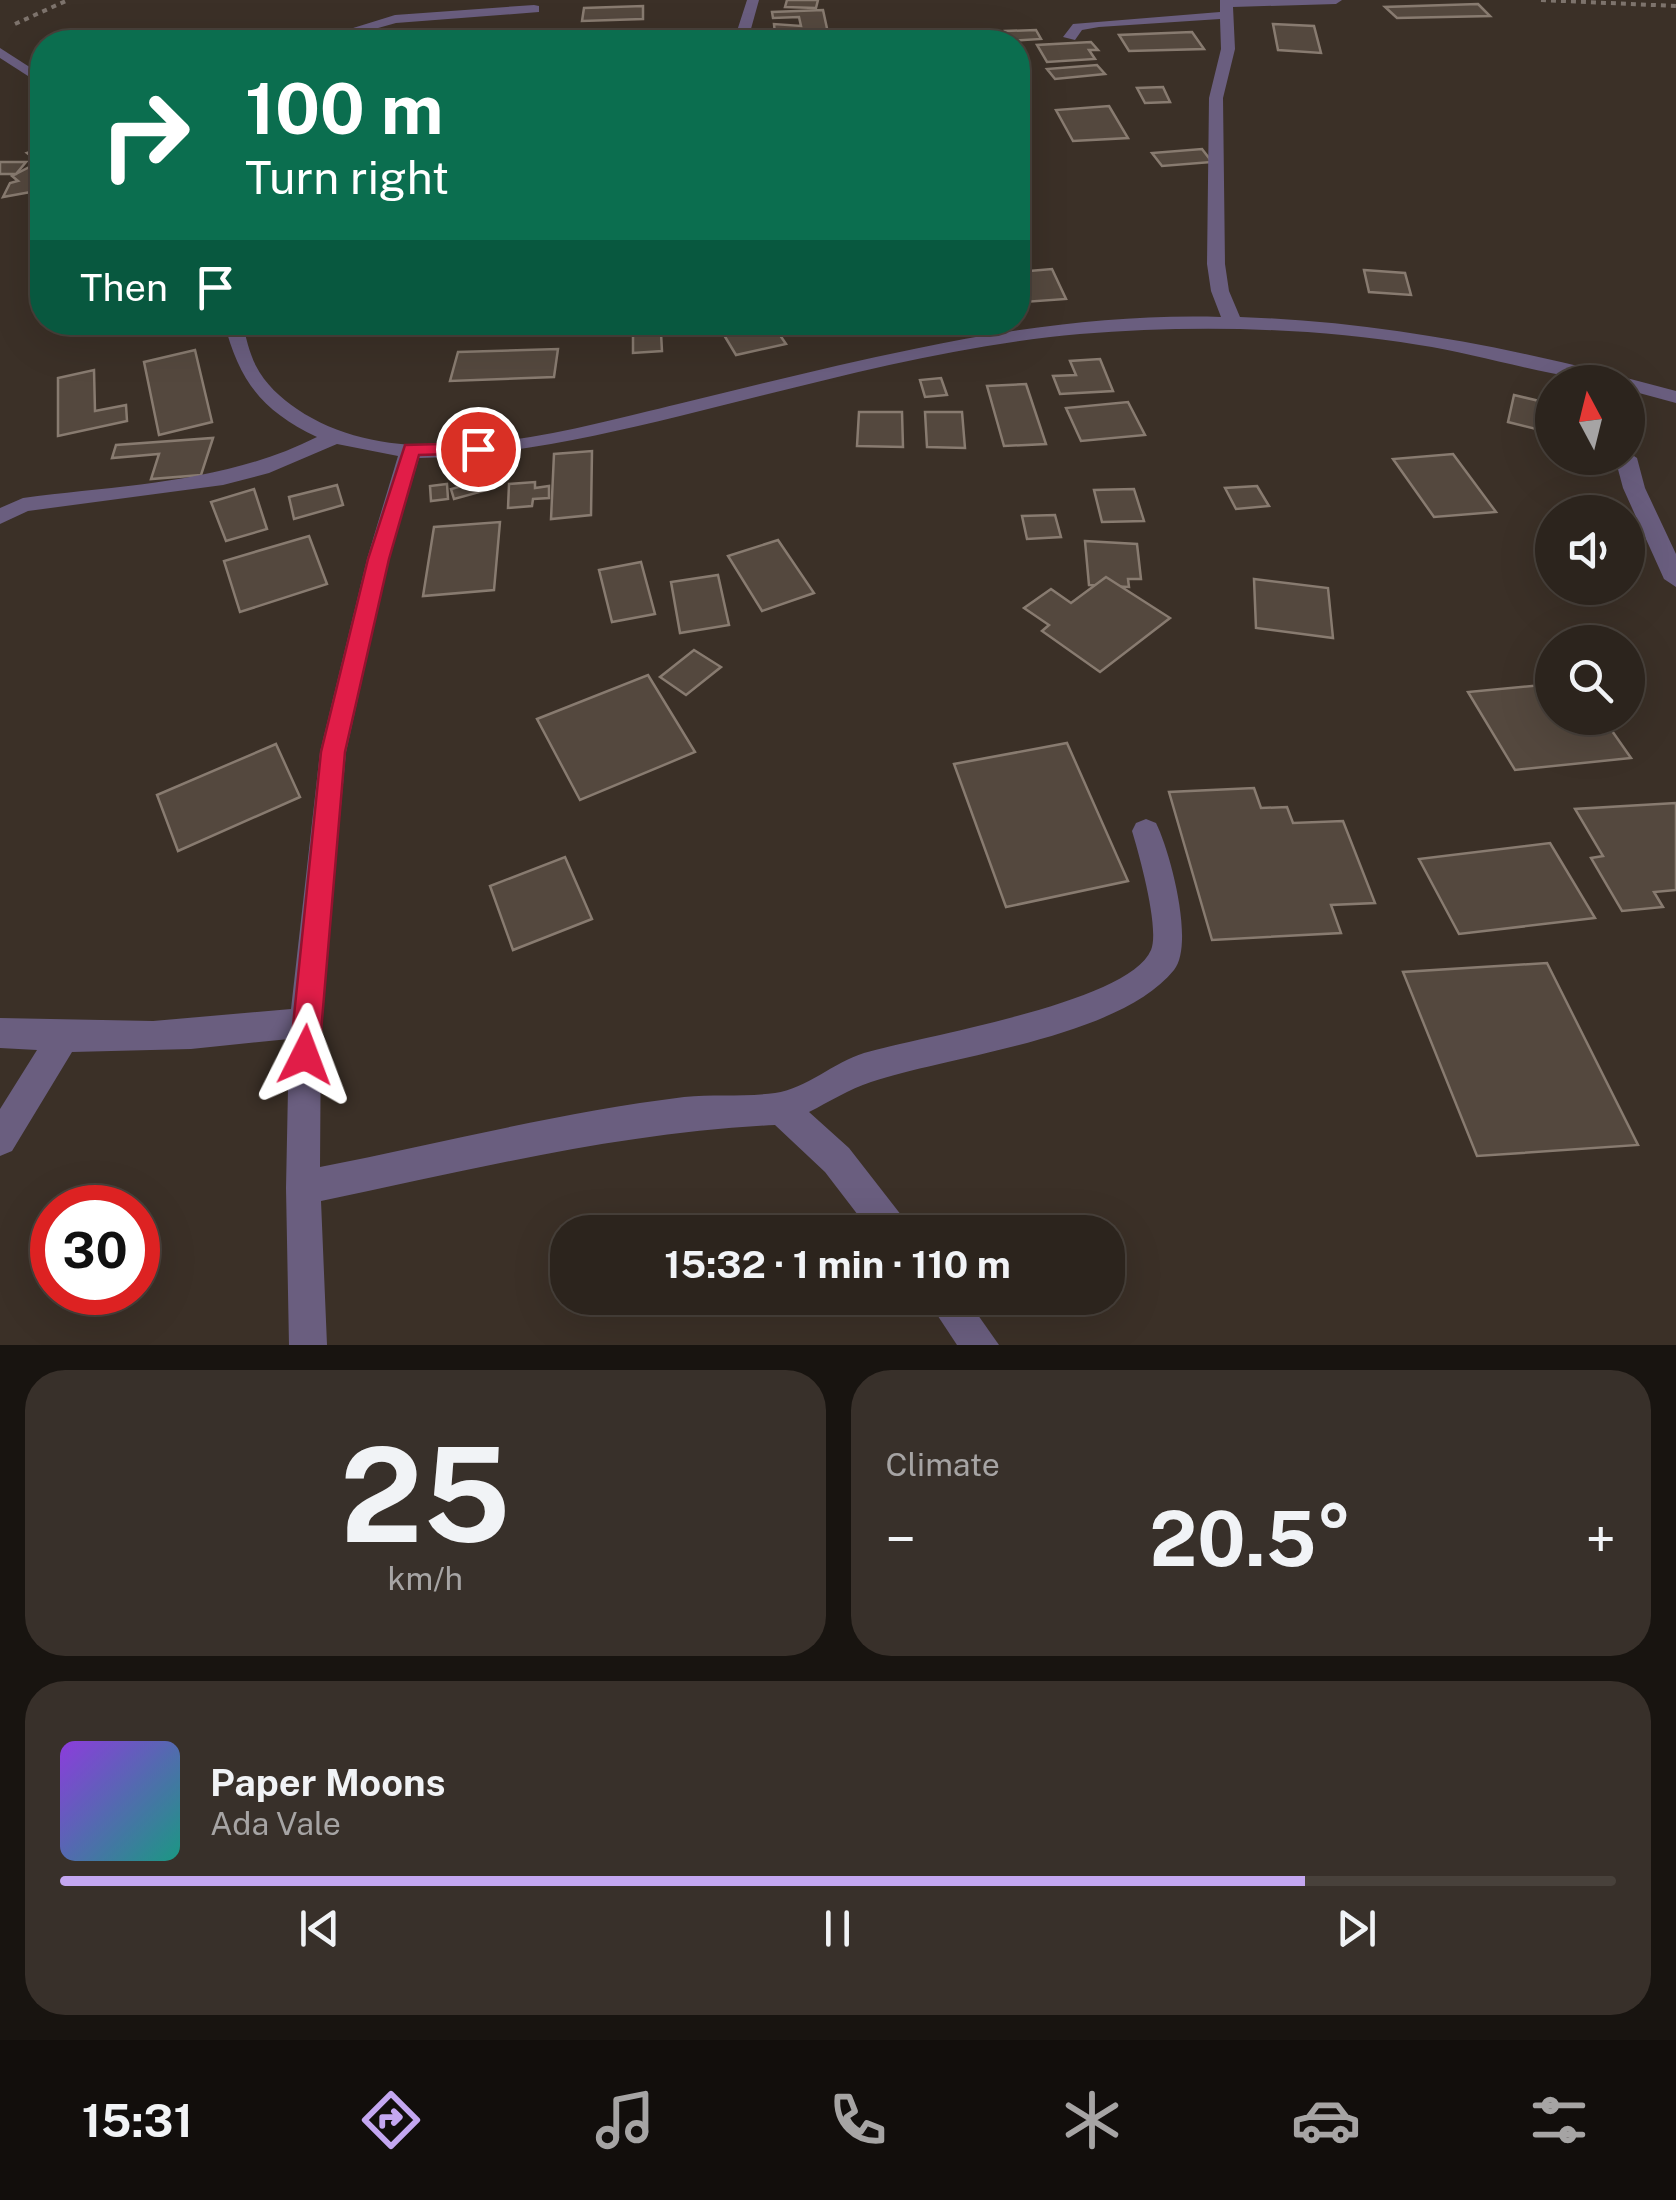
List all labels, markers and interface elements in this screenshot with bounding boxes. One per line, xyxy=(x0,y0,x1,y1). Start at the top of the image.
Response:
text: 100 m xyxy=(245,67,443,150)
icon: right xyxy=(80,70,210,200)
text: Turn right xyxy=(245,151,449,204)
icon: arrive xyxy=(188,260,243,315)
text: Then xyxy=(80,265,168,310)
north arrow xyxy=(1535,365,1645,475)
map controls xyxy=(1535,365,1645,735)
pin xyxy=(436,407,521,492)
icon: arrive xyxy=(451,422,506,477)
button: sound xyxy=(1535,495,1645,605)
button: search xyxy=(1535,625,1645,735)
position arrow xyxy=(253,1003,357,1107)
speed limit sign: 30 xyxy=(30,1185,160,1315)
text: 15:32 · 1 min · 110 m xyxy=(664,1242,1011,1287)
text: 25 xyxy=(340,1419,510,1571)
text: Climate xyxy=(886,1446,1000,1483)
text: 20.5° xyxy=(1150,1495,1352,1583)
text: − xyxy=(886,1507,916,1571)
text: + xyxy=(1585,1507,1616,1571)
text: km/h xyxy=(388,1560,463,1597)
text: Paper Moons xyxy=(210,1760,445,1805)
text: Ada Vale xyxy=(210,1805,341,1842)
icon: previous xyxy=(292,1901,347,1956)
icon: pause xyxy=(810,1901,865,1956)
icon: next xyxy=(1329,1901,1384,1956)
icon: directions xyxy=(356,2085,426,2155)
icon: music xyxy=(590,2085,660,2155)
icon: phone xyxy=(823,2085,893,2155)
icon: climate xyxy=(1057,2085,1127,2155)
icon: car xyxy=(1291,2085,1361,2155)
icon: filters xyxy=(1524,2085,1594,2155)
text: 15:31 xyxy=(82,2094,193,2147)

